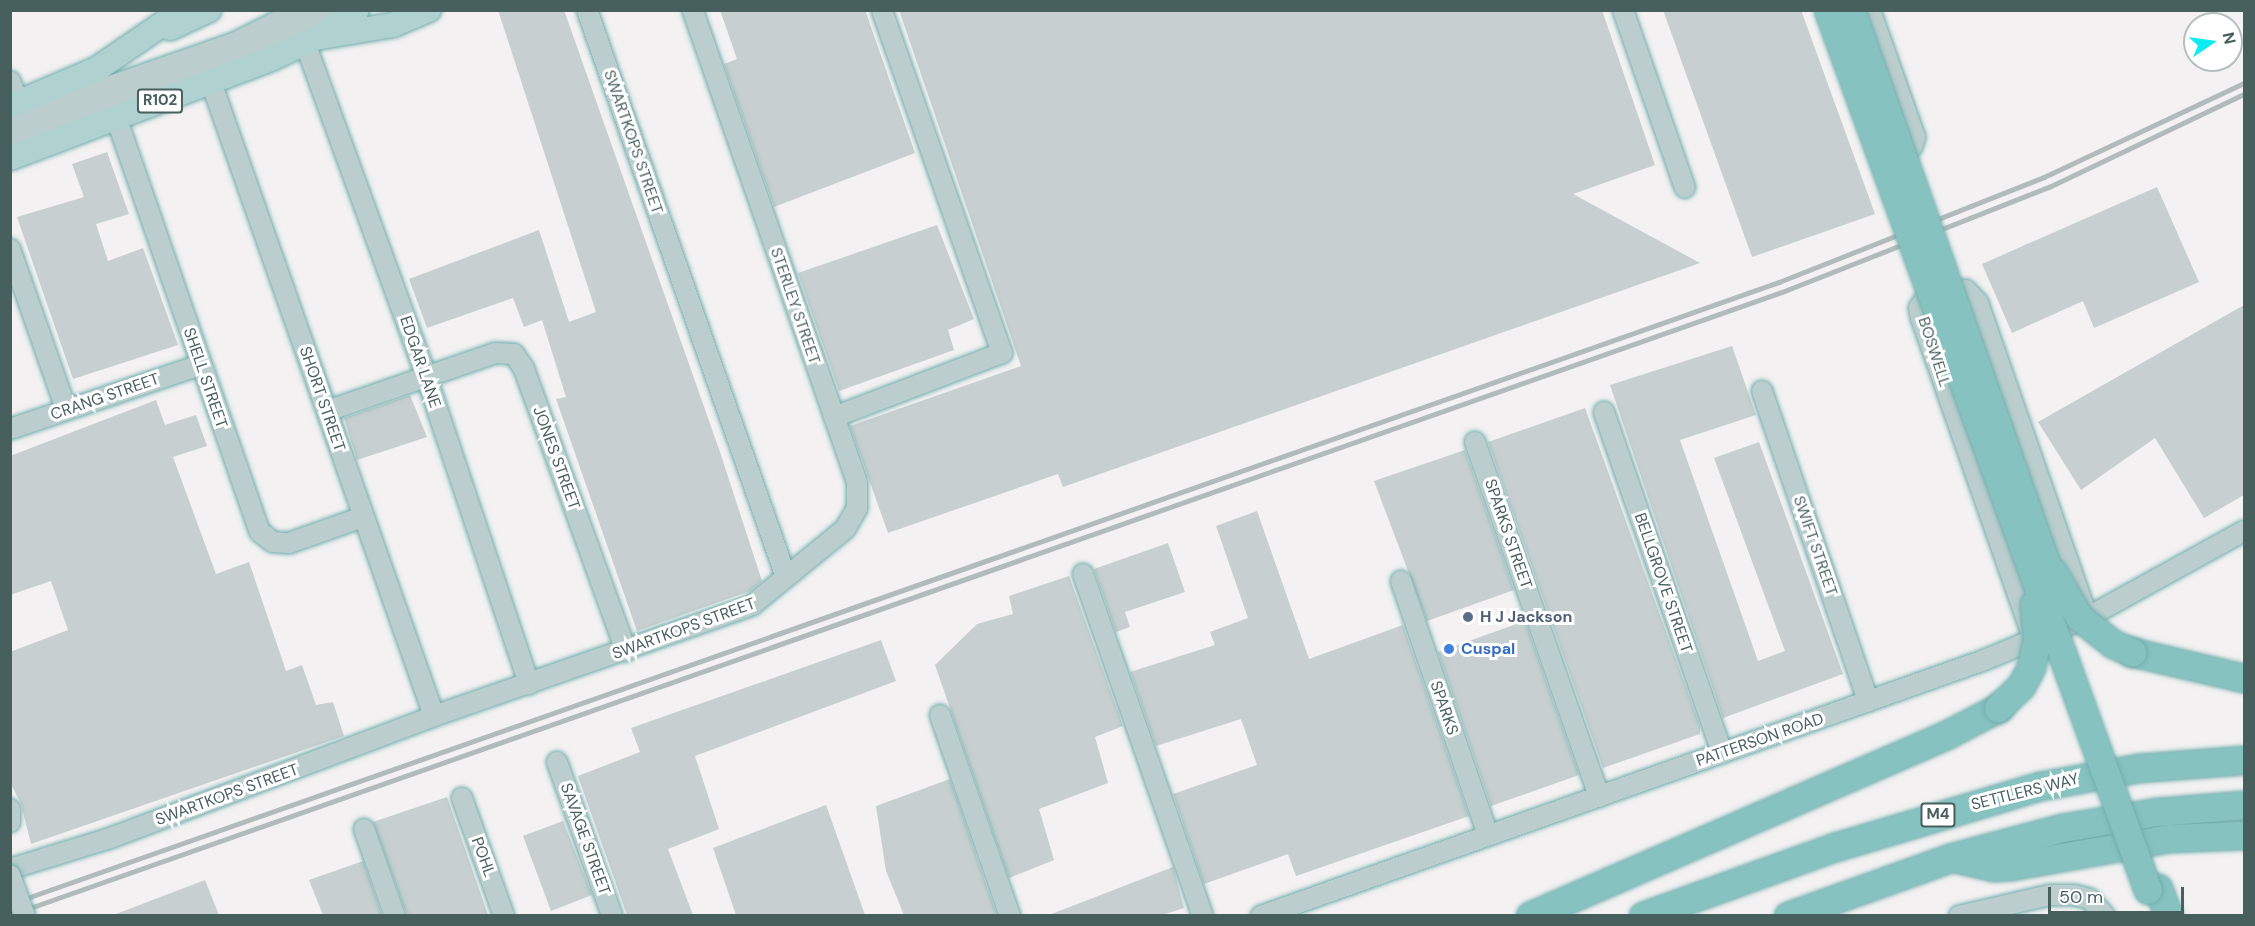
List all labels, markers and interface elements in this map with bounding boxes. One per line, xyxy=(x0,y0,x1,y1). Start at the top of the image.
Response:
north arrow xyxy=(2183,12,2243,72)
text: N xyxy=(2218,30,2241,46)
street label: SWARTKOPS STREET xyxy=(599,68,667,216)
road number: R102 xyxy=(136,89,184,113)
street label: STERLEY STREET xyxy=(766,245,824,367)
street label: EDGAR LANE xyxy=(395,314,445,410)
street label: BOSWELL xyxy=(1914,315,1954,389)
street label: SHELL STREET xyxy=(179,325,231,431)
street label: SHORT STREET xyxy=(295,344,349,454)
street label: CRANG STREET xyxy=(48,369,162,425)
street label: JONES STREET xyxy=(528,404,584,512)
street label: SPARKS STREET xyxy=(1480,477,1536,591)
street label: SWIFT STREET xyxy=(1789,493,1841,599)
street label: BELLGROVE STREET xyxy=(1630,511,1696,655)
street label: SWARTKOPS STREET xyxy=(610,594,758,664)
place label: H J Jackson xyxy=(1480,607,1572,627)
marker: H J Jackson xyxy=(1461,610,1475,624)
place label: Cuspal xyxy=(1461,639,1515,659)
marker: Cuspal xyxy=(1442,642,1456,656)
street label: SPARKS xyxy=(1426,678,1462,738)
street label: PATTERSON ROAD xyxy=(1694,709,1826,771)
street label: SWARTKOPS STREET xyxy=(153,760,301,830)
street label: SETTLERS WAY xyxy=(1969,769,2081,815)
street label: SAVAGE STREET xyxy=(556,781,614,897)
road number: M4 xyxy=(1920,803,1956,827)
street label: POHL xyxy=(467,834,499,880)
scale bar xyxy=(2051,875,2188,913)
text: 50 m xyxy=(2059,885,2103,909)

